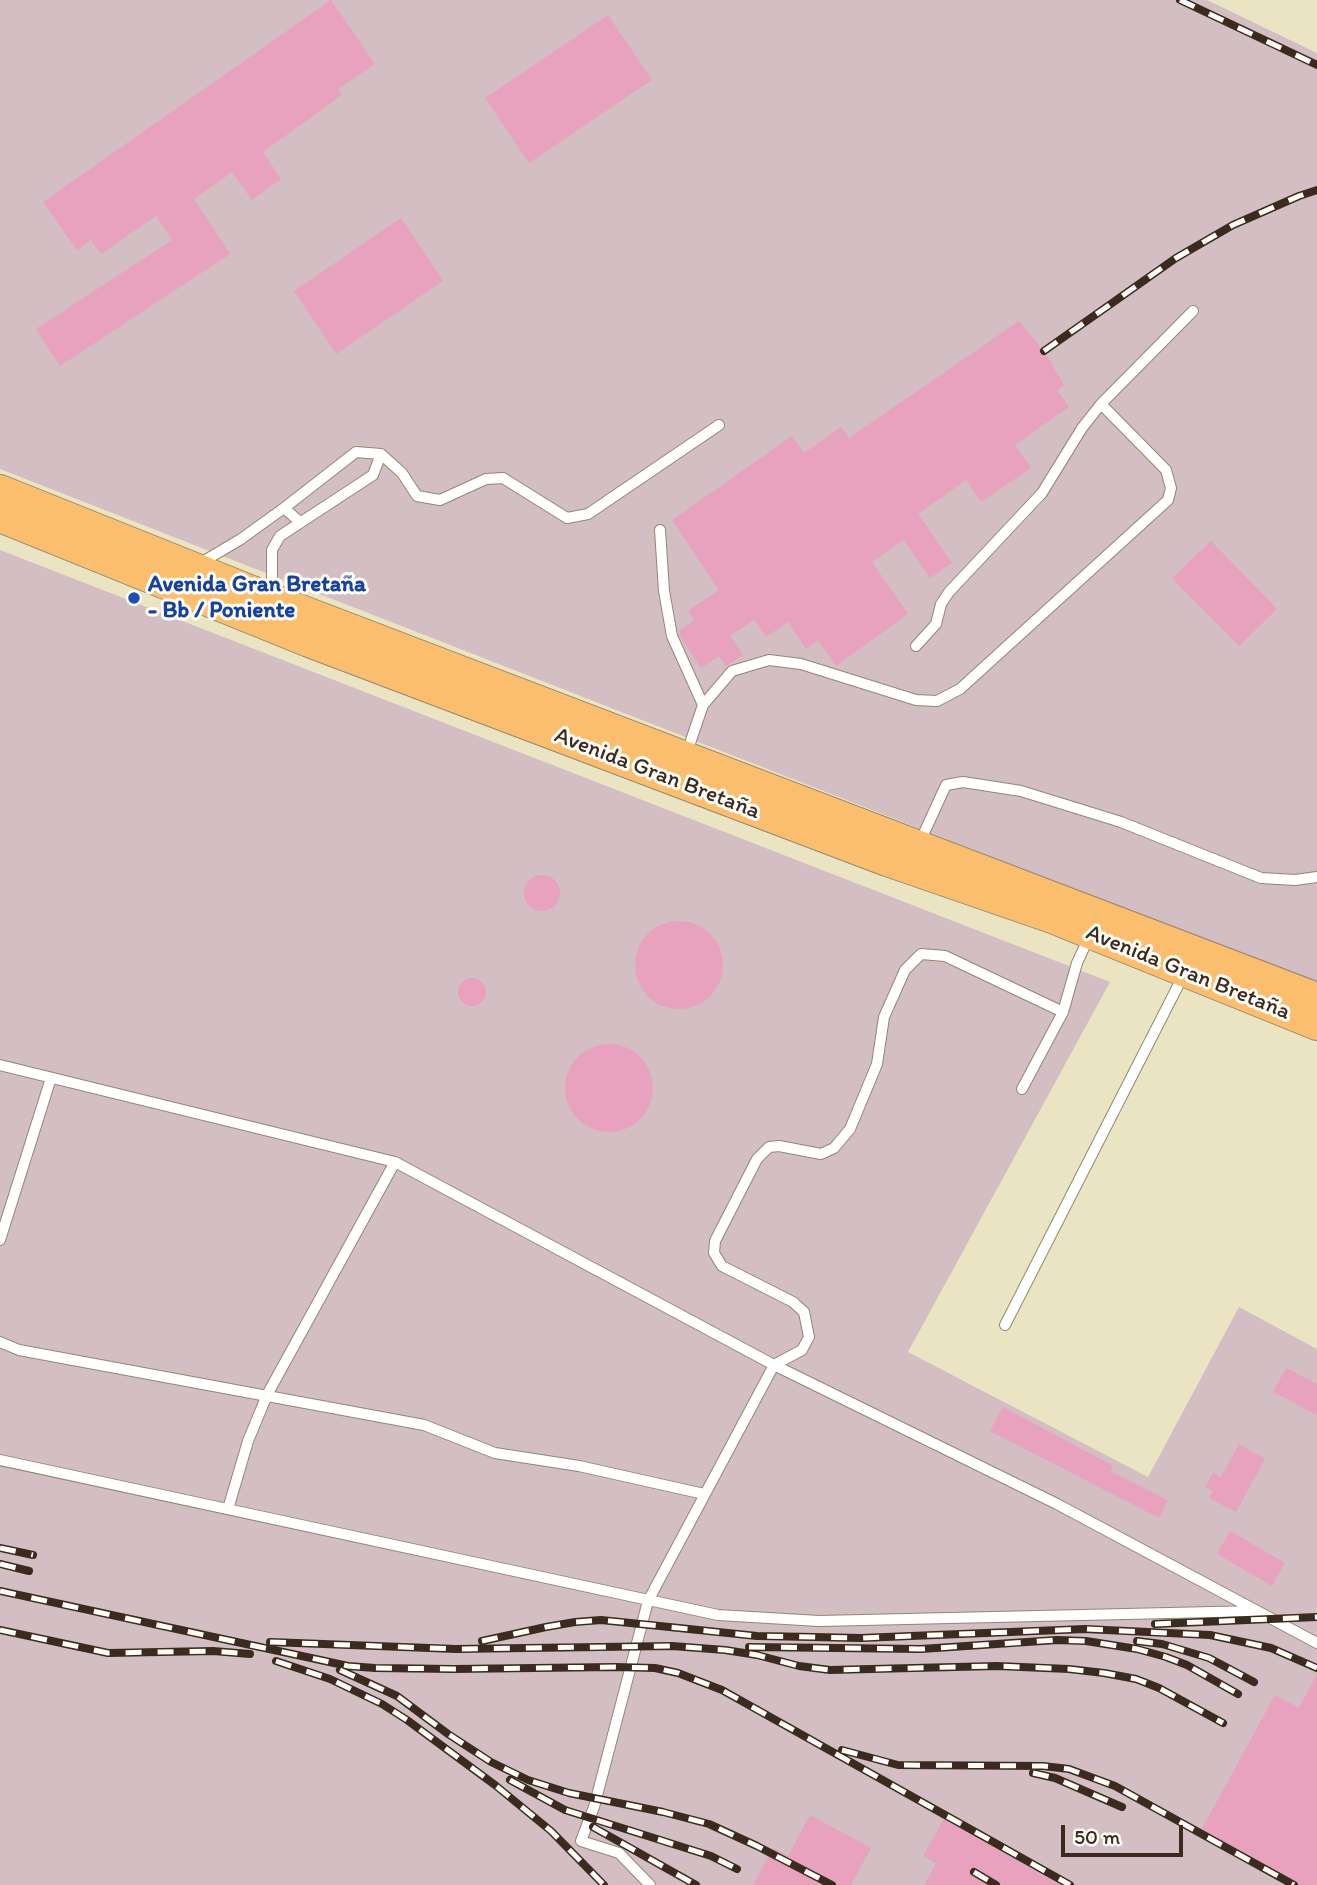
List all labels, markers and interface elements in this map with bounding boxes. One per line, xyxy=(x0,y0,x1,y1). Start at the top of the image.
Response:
place label: Avenida Gran Bretaña - Bb / Poniente xyxy=(148,571,366,625)
marker: Avenida Gran Bretaña - Bb / Poniente xyxy=(126,590,142,606)
street label: Avenida Gran Bretaña xyxy=(550,722,764,826)
street label: Avenida Gran Bretaña xyxy=(1082,919,1294,1027)
scale bar xyxy=(1065,1812,1188,1856)
text: 50 m xyxy=(1074,1824,1120,1849)

